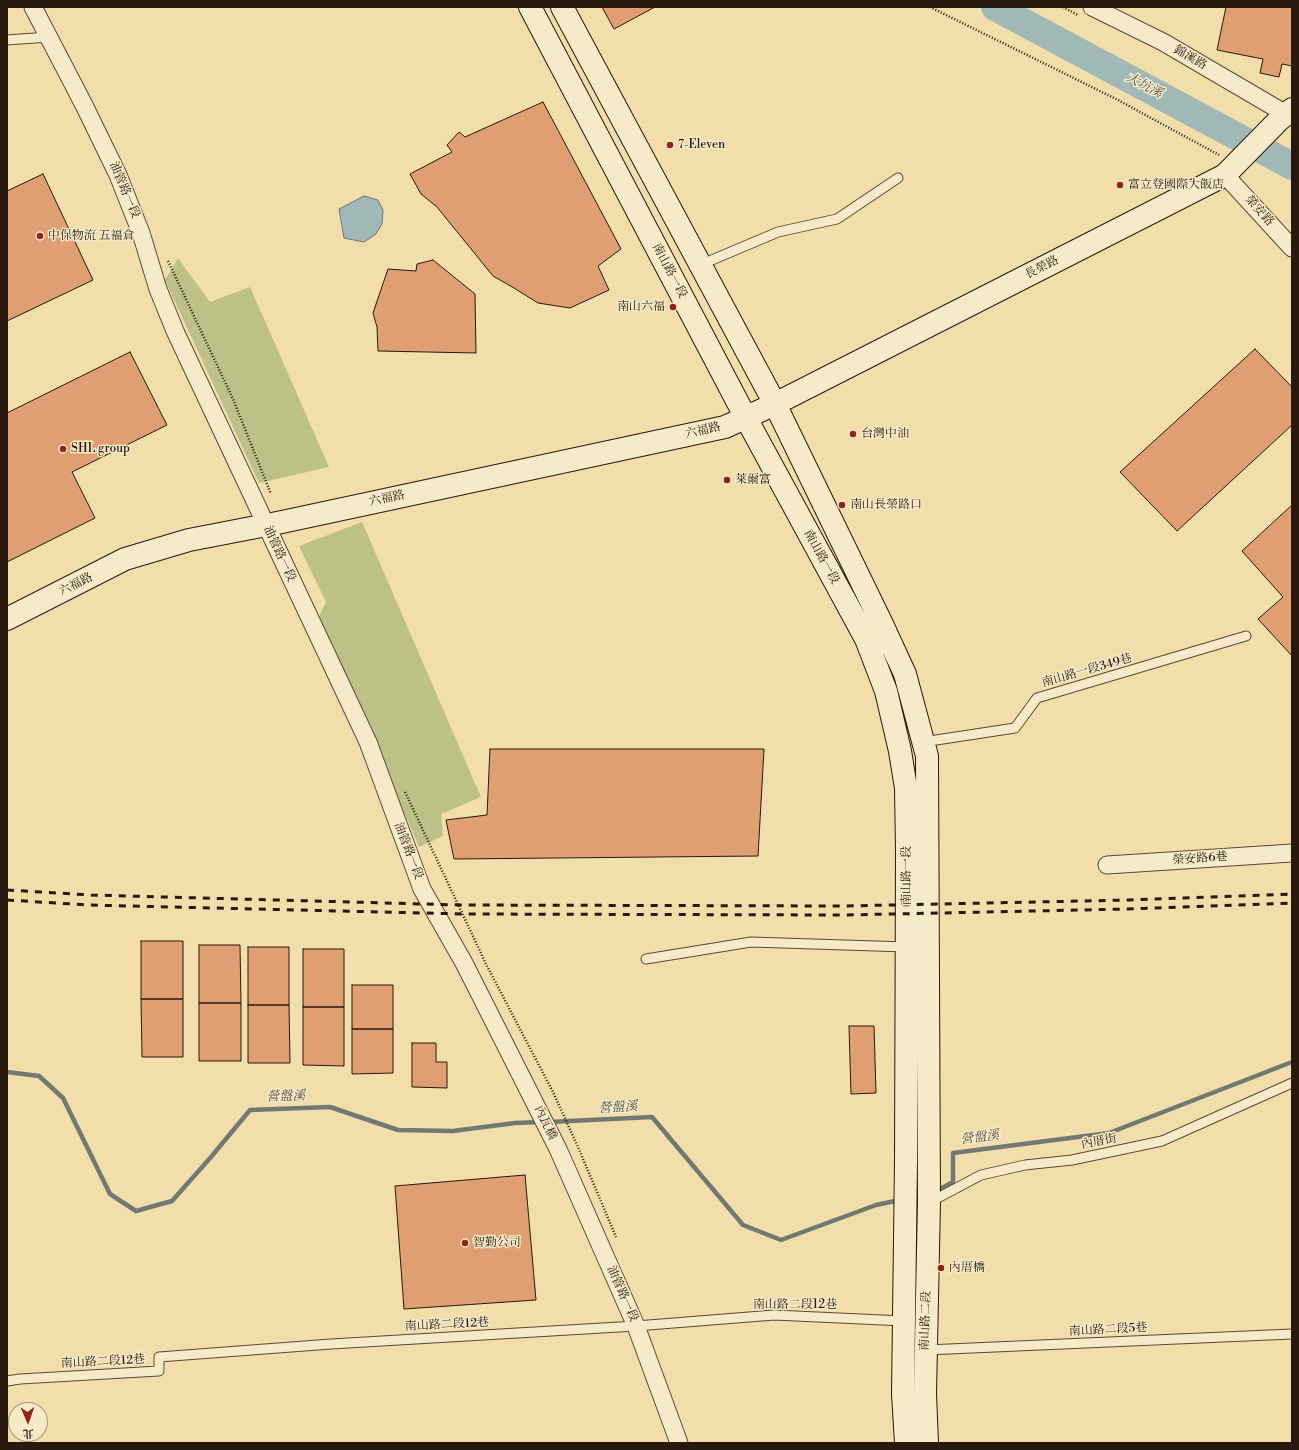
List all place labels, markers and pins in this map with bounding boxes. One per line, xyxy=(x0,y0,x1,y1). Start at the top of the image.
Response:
place label: 7-Eleven xyxy=(678,138,725,152)
marker: 7-Eleven xyxy=(665,140,675,150)
place label: 富立登國際大飯店 xyxy=(1128,178,1224,192)
marker: 富立登國際大飯店 xyxy=(1115,180,1125,190)
place label: 中保物流 五福倉 xyxy=(48,229,134,243)
marker: 中保物流 五福倉 xyxy=(35,231,45,241)
place label: 南山六福 xyxy=(617,300,665,314)
marker: 南山六福 xyxy=(668,302,678,312)
place label: 台灣中油 xyxy=(861,427,909,441)
marker: 台灣中油 xyxy=(848,429,858,439)
place label: SHL group xyxy=(71,442,130,456)
marker: SHL group xyxy=(58,444,68,454)
place label: 萊爾富 xyxy=(735,473,771,487)
marker: 萊爾富 xyxy=(722,475,732,485)
place label: 南山長榮路口 xyxy=(850,498,922,512)
marker: 南山長榮路口 xyxy=(837,500,847,510)
place label: 智勤公司 xyxy=(473,1236,521,1250)
marker: 智勤公司 xyxy=(460,1238,470,1248)
place label: 內厝橋 xyxy=(949,1261,985,1275)
marker: 內厝橋 xyxy=(936,1263,946,1273)

